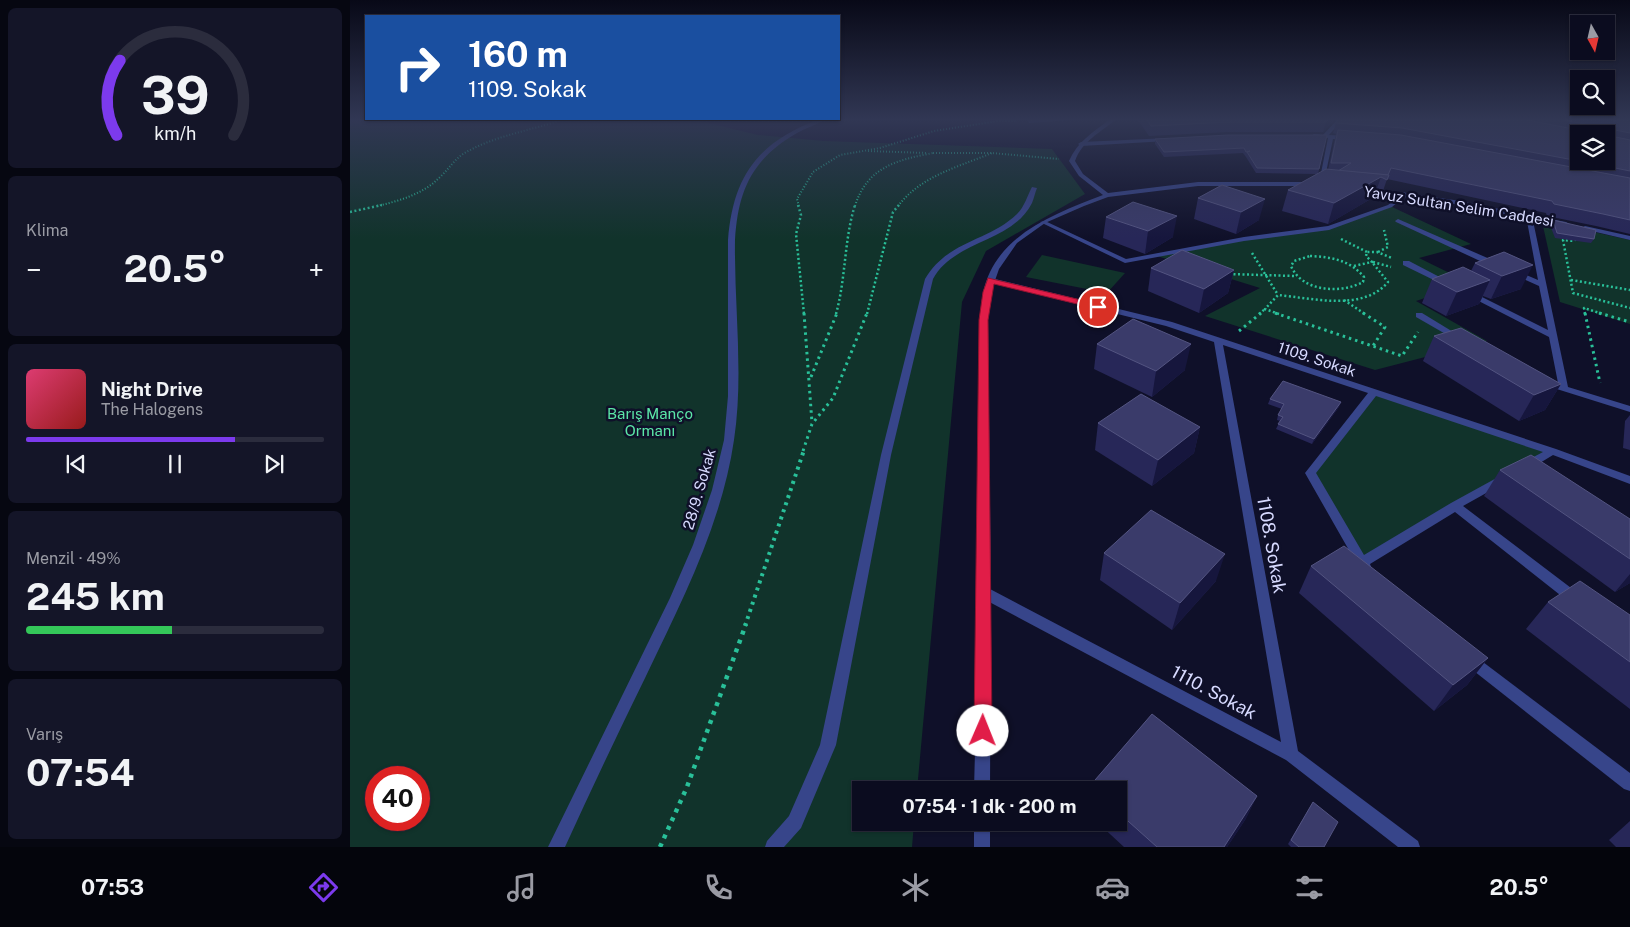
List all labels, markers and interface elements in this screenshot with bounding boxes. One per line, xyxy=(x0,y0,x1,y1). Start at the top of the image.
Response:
north arrow xyxy=(1570,15,1615,60)
map controls xyxy=(1570,15,1615,170)
text: 160 m xyxy=(468,34,568,75)
icon: right xyxy=(385,35,450,100)
text: 39 xyxy=(141,65,209,126)
button: search xyxy=(1570,70,1615,115)
text: 1109. Sokak xyxy=(468,76,587,102)
text: km/h xyxy=(154,123,196,144)
button: layers xyxy=(1570,125,1615,170)
street label: Yavuz Sultan Selim Caddesi xyxy=(1363,183,1555,229)
text: Klima xyxy=(26,221,68,240)
text: 20.5° xyxy=(124,246,226,291)
text: − xyxy=(26,253,42,286)
text: + xyxy=(308,253,324,286)
pin xyxy=(1077,286,1119,328)
icon: arrive xyxy=(1084,293,1112,321)
street label: 1109. Sokak xyxy=(1276,338,1358,380)
text: Night Drive xyxy=(101,378,203,400)
text: The Halogens xyxy=(101,400,203,419)
park label: Barış Manço Ormanı xyxy=(607,405,693,439)
street label: 28/9. Sokak xyxy=(679,446,719,532)
icon: previous xyxy=(62,450,90,478)
icon: pause xyxy=(161,450,189,478)
icon: next xyxy=(260,450,288,478)
street label: 1108. Sokak xyxy=(1253,495,1291,595)
text: Menzil · 49% xyxy=(26,549,121,568)
text: 245 km xyxy=(26,574,165,619)
street label: 1110. Sokak xyxy=(1168,661,1260,723)
position arrow xyxy=(956,704,1008,756)
text: Varış xyxy=(26,725,63,744)
text: 07:54 xyxy=(26,750,134,795)
speed limit sign: 40 xyxy=(365,766,430,831)
text: 07:54 · 1 dk · 200 m xyxy=(903,795,1076,817)
icon: directions xyxy=(306,870,341,905)
icon: music xyxy=(504,870,539,905)
icon: phone xyxy=(701,870,736,905)
icon: climate xyxy=(898,870,933,905)
icon: car xyxy=(1095,870,1130,905)
icon: filters xyxy=(1292,870,1327,905)
text: 07:53 xyxy=(81,874,144,900)
text: 20.5° xyxy=(1490,874,1549,900)

